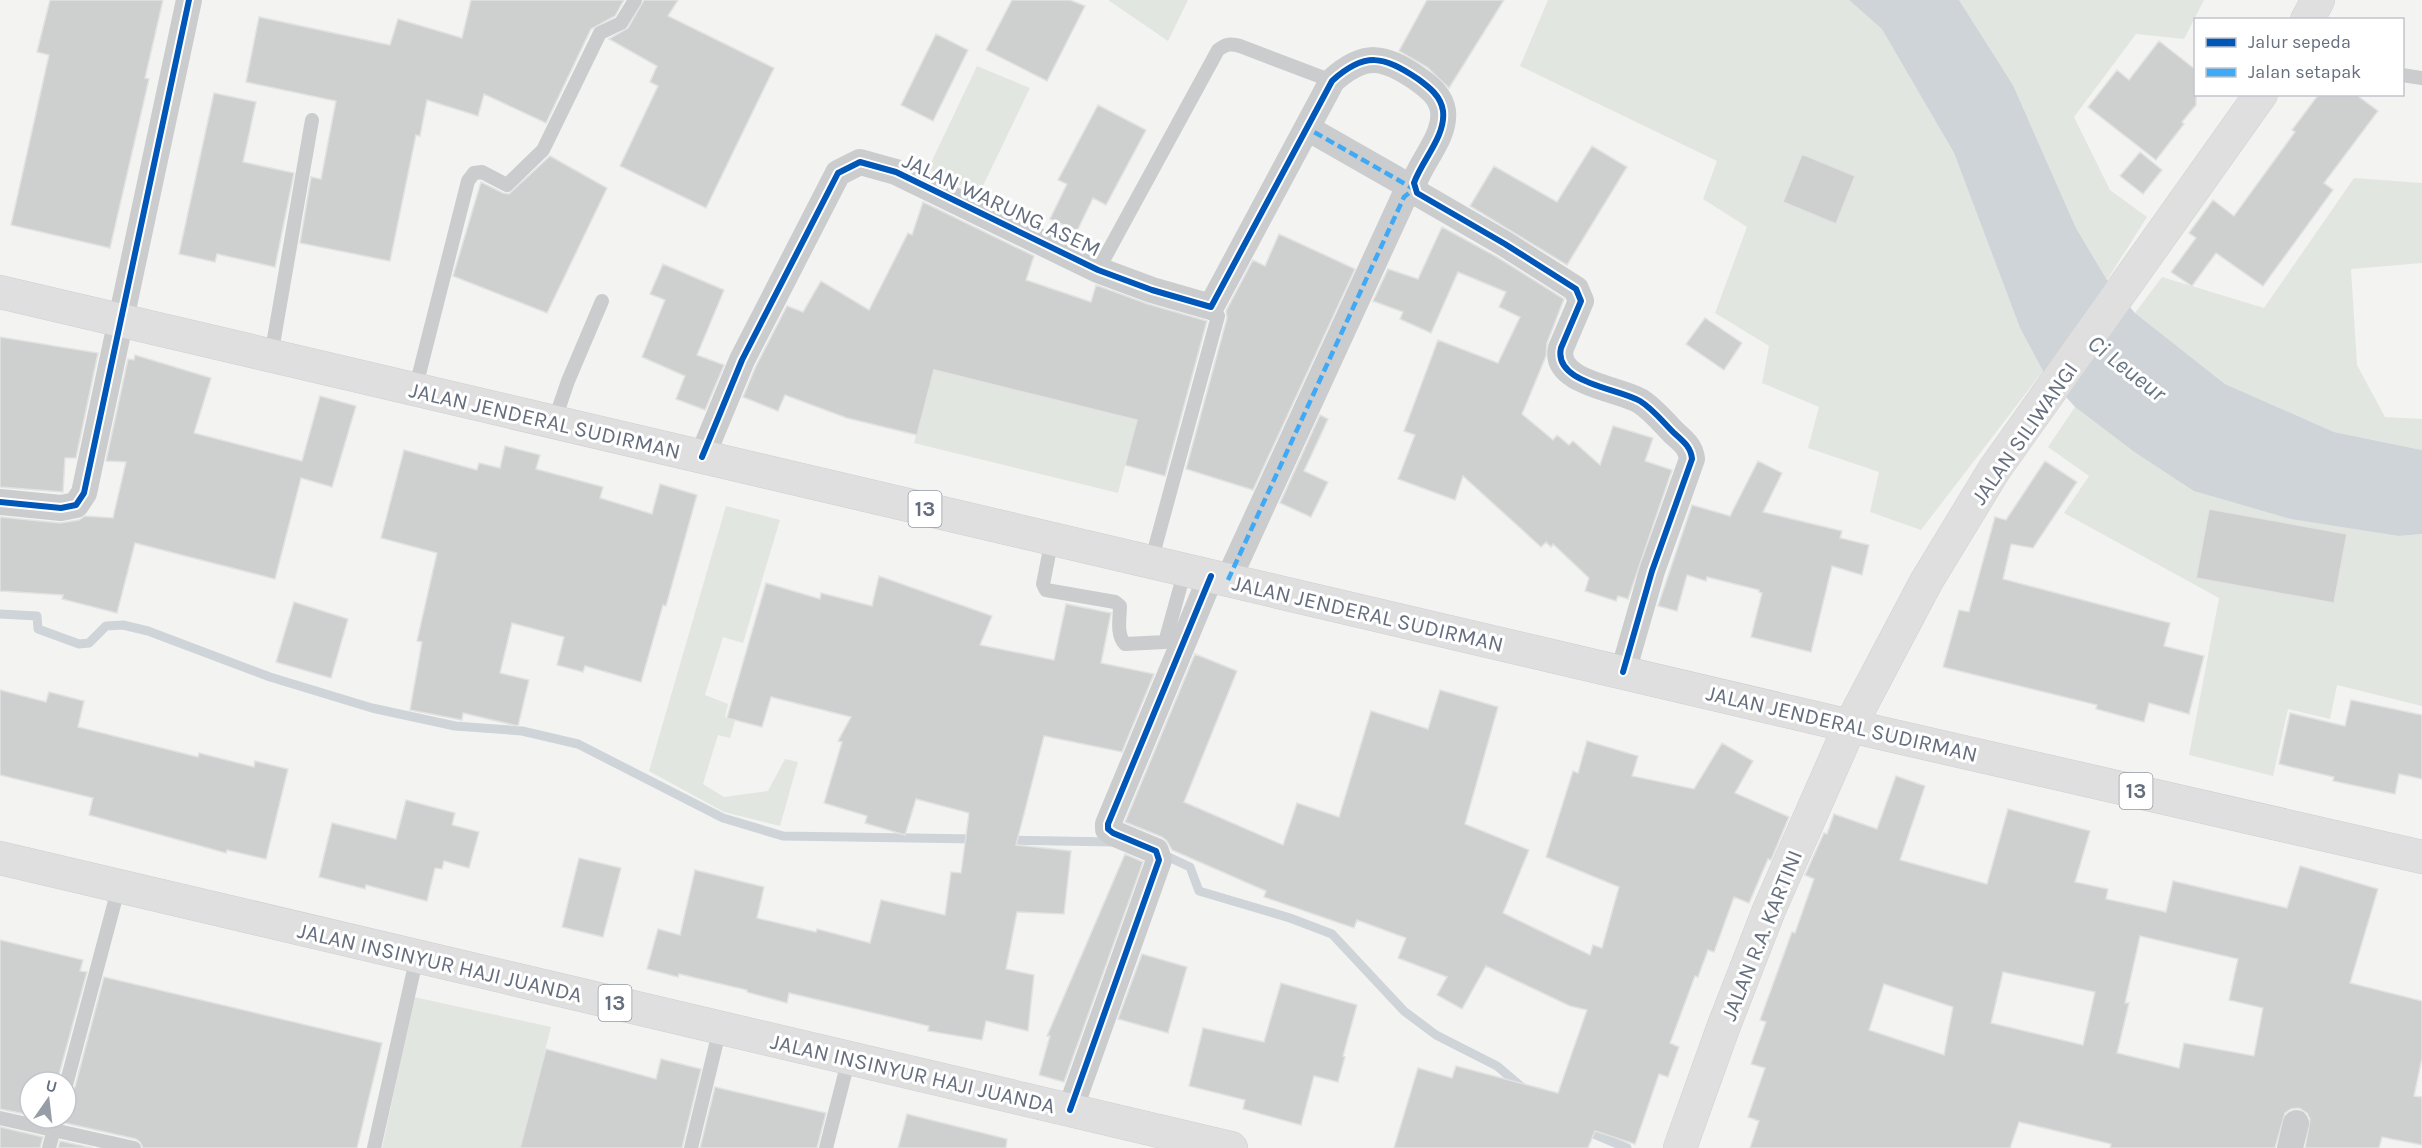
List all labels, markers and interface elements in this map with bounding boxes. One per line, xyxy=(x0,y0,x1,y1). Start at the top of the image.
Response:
legend xyxy=(2194,18,2404,96)
text: Jalur sepeda xyxy=(2248,31,2351,53)
text: Jalan setapak xyxy=(2248,61,2361,83)
street label: JALAN WARUNG ASEM xyxy=(898,148,1105,262)
water label: Ci Leueur xyxy=(2082,329,2172,408)
street label: JALAN SILIWANGI xyxy=(1966,357,2084,510)
street label: JALAN JENDERAL SUDIRMAN xyxy=(407,377,683,465)
road number: 13 xyxy=(908,491,942,527)
street label: JALAN JENDERAL SUDIRMAN xyxy=(1230,570,1506,658)
street label: JALAN JENDERAL SUDIRMAN xyxy=(1704,680,1980,768)
road number: 13 xyxy=(2120,773,2152,809)
street label: JALAN R.A. KARTINI xyxy=(1716,846,1808,1025)
street label: JALAN INSINYUR HAJI JUANDA xyxy=(295,918,585,1008)
road number: 13 xyxy=(598,985,632,1021)
street label: JALAN INSINYUR HAJI JUANDA xyxy=(768,1029,1058,1119)
north arrow xyxy=(18,1070,78,1130)
text: U xyxy=(44,1075,59,1096)

